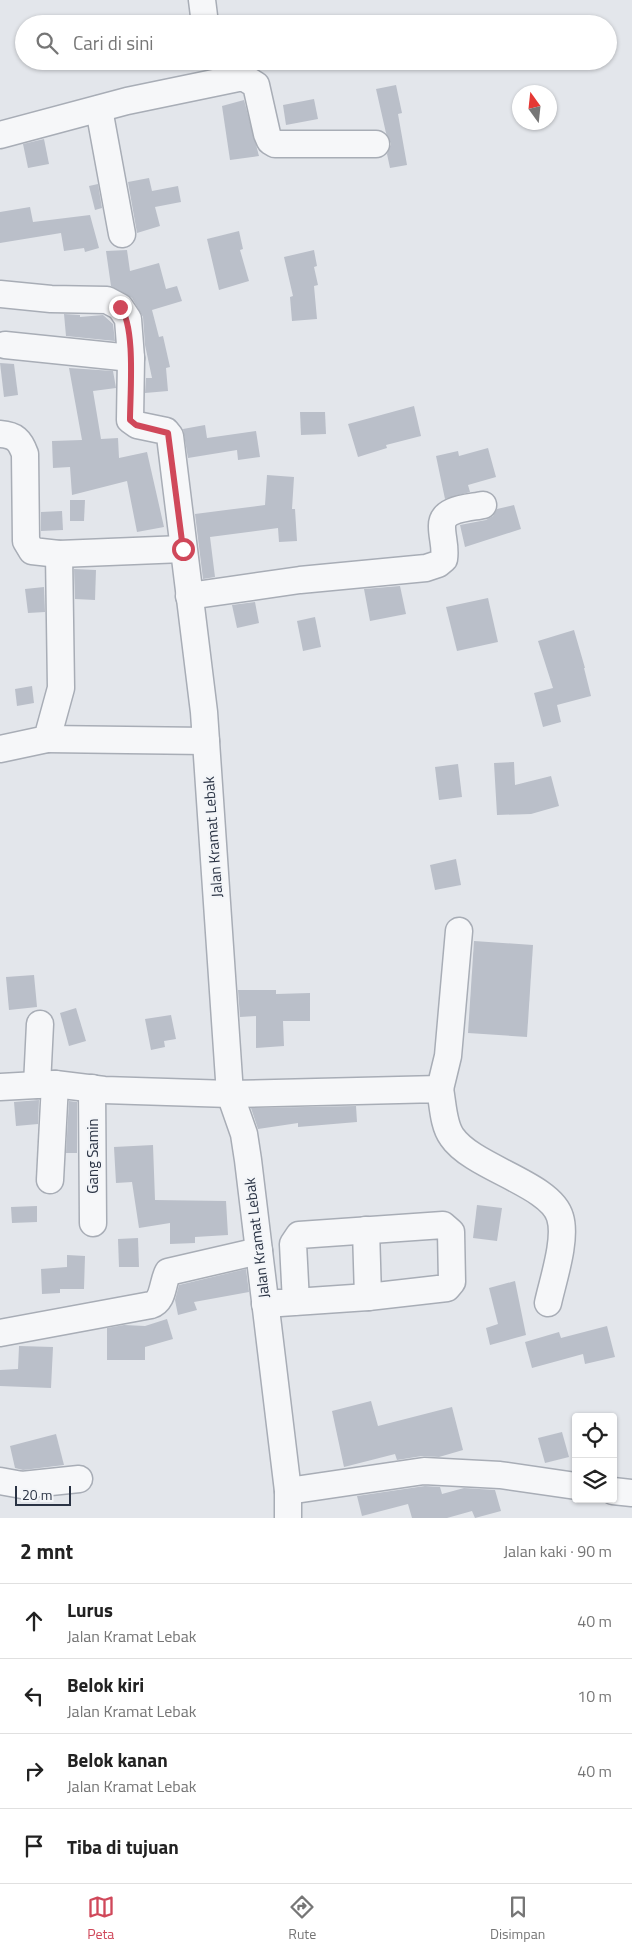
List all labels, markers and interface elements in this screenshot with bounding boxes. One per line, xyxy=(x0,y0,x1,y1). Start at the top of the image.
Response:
search box xyxy=(15,15,617,70)
text: Cari di sini xyxy=(73,28,154,57)
icon: search xyxy=(33,29,61,57)
north arrow xyxy=(512,85,557,130)
route end xyxy=(109,296,132,319)
route start xyxy=(172,538,195,561)
street label: Jalan Kramat Lebak xyxy=(197,776,228,898)
street label: Gang Samin xyxy=(81,1118,104,1194)
street label: Jalan Kramat Lebak xyxy=(238,1176,275,1300)
map controls xyxy=(572,1413,617,1503)
button: locate xyxy=(572,1413,617,1458)
button: layers xyxy=(572,1458,617,1503)
scale bar xyxy=(15,1483,71,1506)
text: 20 m xyxy=(22,1484,52,1505)
text: 2 mnt xyxy=(20,1535,73,1567)
text: Jalan kaki · 90 m xyxy=(503,1539,612,1563)
text: Lurus xyxy=(67,1595,113,1624)
icon: ahead xyxy=(20,1607,48,1635)
text: 40 m xyxy=(577,1609,612,1633)
text: Jalan Kramat Lebak xyxy=(67,1624,196,1648)
text: Belok kiri xyxy=(67,1670,144,1699)
icon: left xyxy=(20,1682,48,1710)
text: 10 m xyxy=(577,1684,612,1708)
text: Jalan Kramat Lebak xyxy=(67,1699,196,1723)
text: Belok kanan xyxy=(67,1745,168,1774)
icon: right xyxy=(20,1757,48,1785)
text: 40 m xyxy=(577,1759,612,1783)
text: Jalan Kramat Lebak xyxy=(67,1774,196,1798)
icon: arrive xyxy=(20,1832,48,1860)
text: Tiba di tujuan xyxy=(67,1832,179,1861)
tab: Peta xyxy=(87,1893,115,1944)
tab: Rute xyxy=(288,1893,316,1944)
tab: Disimpan xyxy=(490,1893,545,1944)

